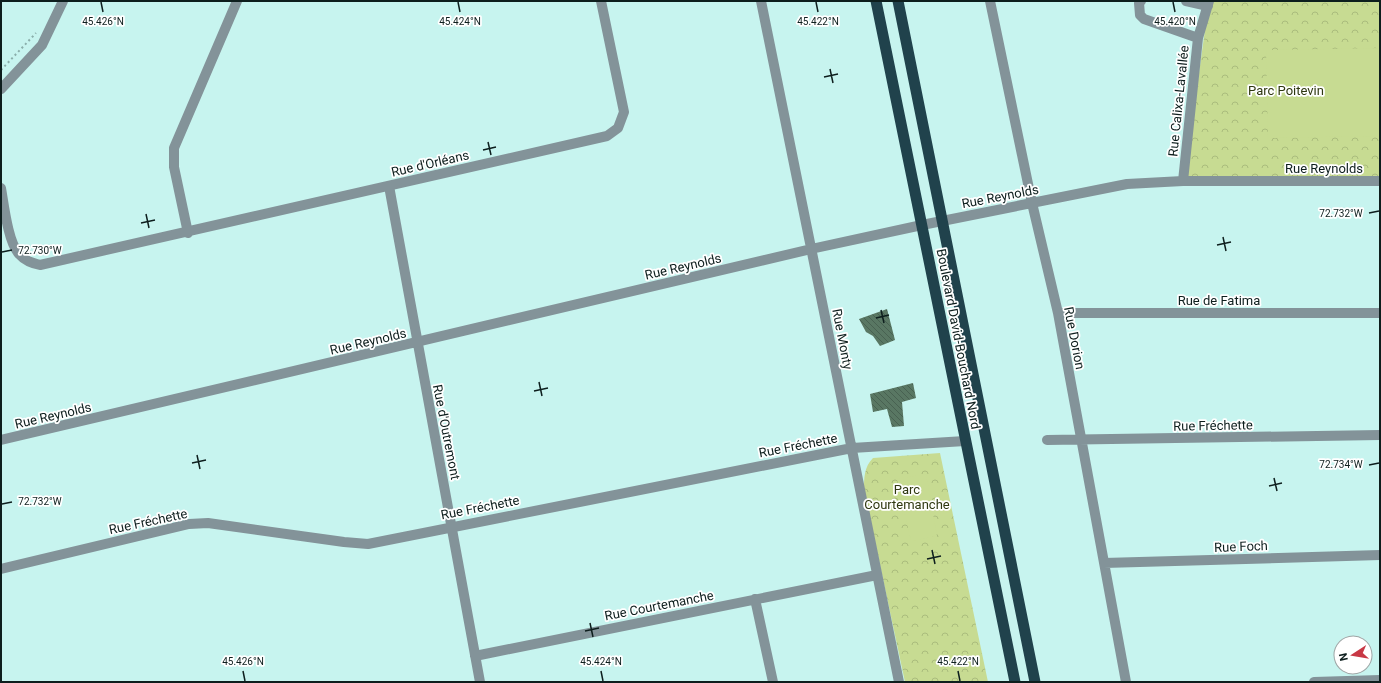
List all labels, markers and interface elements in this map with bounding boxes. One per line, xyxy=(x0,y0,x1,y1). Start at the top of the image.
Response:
text: 45.426°N xyxy=(82,16,124,27)
text: 45.424°N xyxy=(439,16,481,27)
text: 45.422°N xyxy=(797,16,839,27)
text: 45.420°N xyxy=(1154,16,1196,27)
street label: Rue Calixa-Lavallée xyxy=(1165,45,1192,157)
park label: Parc Poitevin xyxy=(1248,83,1324,98)
street label: Rue d'Orléans xyxy=(390,147,471,180)
street label: Rue Reynolds xyxy=(1285,161,1363,176)
street label: Rue Reynolds xyxy=(960,182,1040,211)
text: 72.732°W xyxy=(1319,208,1363,219)
text: 72.730°W xyxy=(18,245,62,256)
street label: Boulevard David-Bouchard Nord xyxy=(934,248,983,431)
street label: Rue Reynolds xyxy=(643,250,723,283)
street label: Rue de Fatima xyxy=(1178,293,1260,308)
street label: Rue Dorion xyxy=(1061,306,1088,371)
street label: Rue Monty xyxy=(829,307,856,371)
street label: Rue Reynolds xyxy=(328,325,408,358)
street label: Rue d'Outremont xyxy=(430,383,463,481)
street label: Rue Reynolds xyxy=(13,399,93,432)
street label: Rue Fréchette xyxy=(1173,417,1253,434)
street label: Rue Fréchette xyxy=(758,431,839,460)
text: 72.734°W xyxy=(1319,459,1363,470)
park label: Parc Courtemanche xyxy=(864,482,950,512)
street label: Rue Fréchette xyxy=(440,493,521,522)
text: 72.732°W xyxy=(18,496,62,507)
street label: Rue Fréchette xyxy=(108,506,189,537)
street label: Rue Foch xyxy=(1214,538,1268,555)
street label: Rue Courtemanche xyxy=(603,588,715,623)
north arrow xyxy=(1333,635,1373,675)
text: N xyxy=(1336,652,1351,662)
text: 45.426°N xyxy=(222,656,264,667)
text: 45.424°N xyxy=(580,656,622,667)
text: 45.422°N xyxy=(937,656,979,667)

